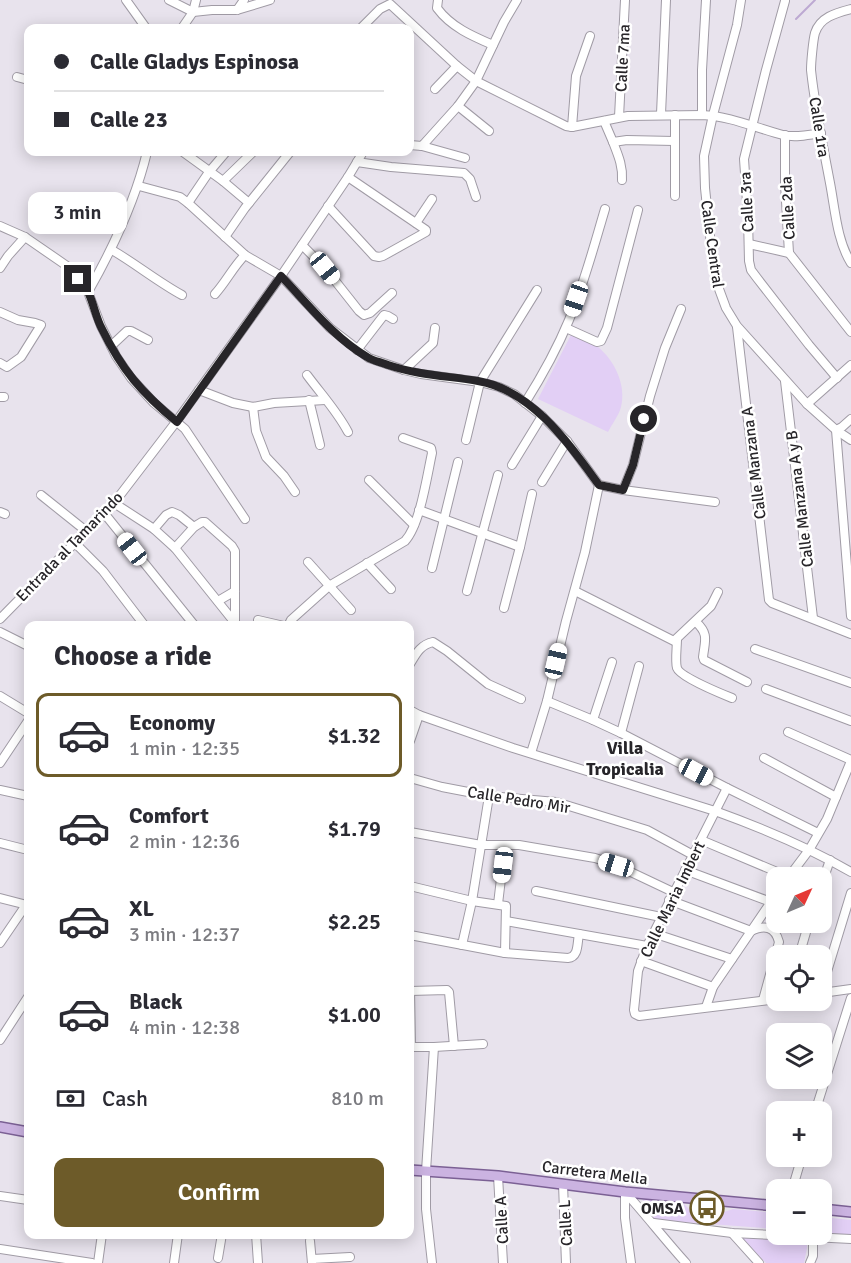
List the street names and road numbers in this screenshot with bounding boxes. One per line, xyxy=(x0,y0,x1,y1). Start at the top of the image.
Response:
street label: Calle 7ma xyxy=(611,24,635,92)
street label: Calle 1ra xyxy=(804,96,834,159)
street label: Calle 3ra xyxy=(735,171,759,233)
street label: Calle 2da xyxy=(776,176,800,240)
street label: Calle Central xyxy=(696,199,728,290)
street label: Calle Manzana A xyxy=(737,405,771,520)
street label: Calle Manzana A y B xyxy=(782,429,818,568)
street label: Entrada al Tamarindo xyxy=(12,487,127,606)
street label: Calle Pedro Mir xyxy=(466,782,572,818)
street label: Calle Maria Imbert xyxy=(636,838,710,961)
street label: Carretera Mella xyxy=(541,1157,649,1189)
street label: Calle A xyxy=(491,1195,513,1244)
street label: Calle L xyxy=(555,1199,577,1247)

